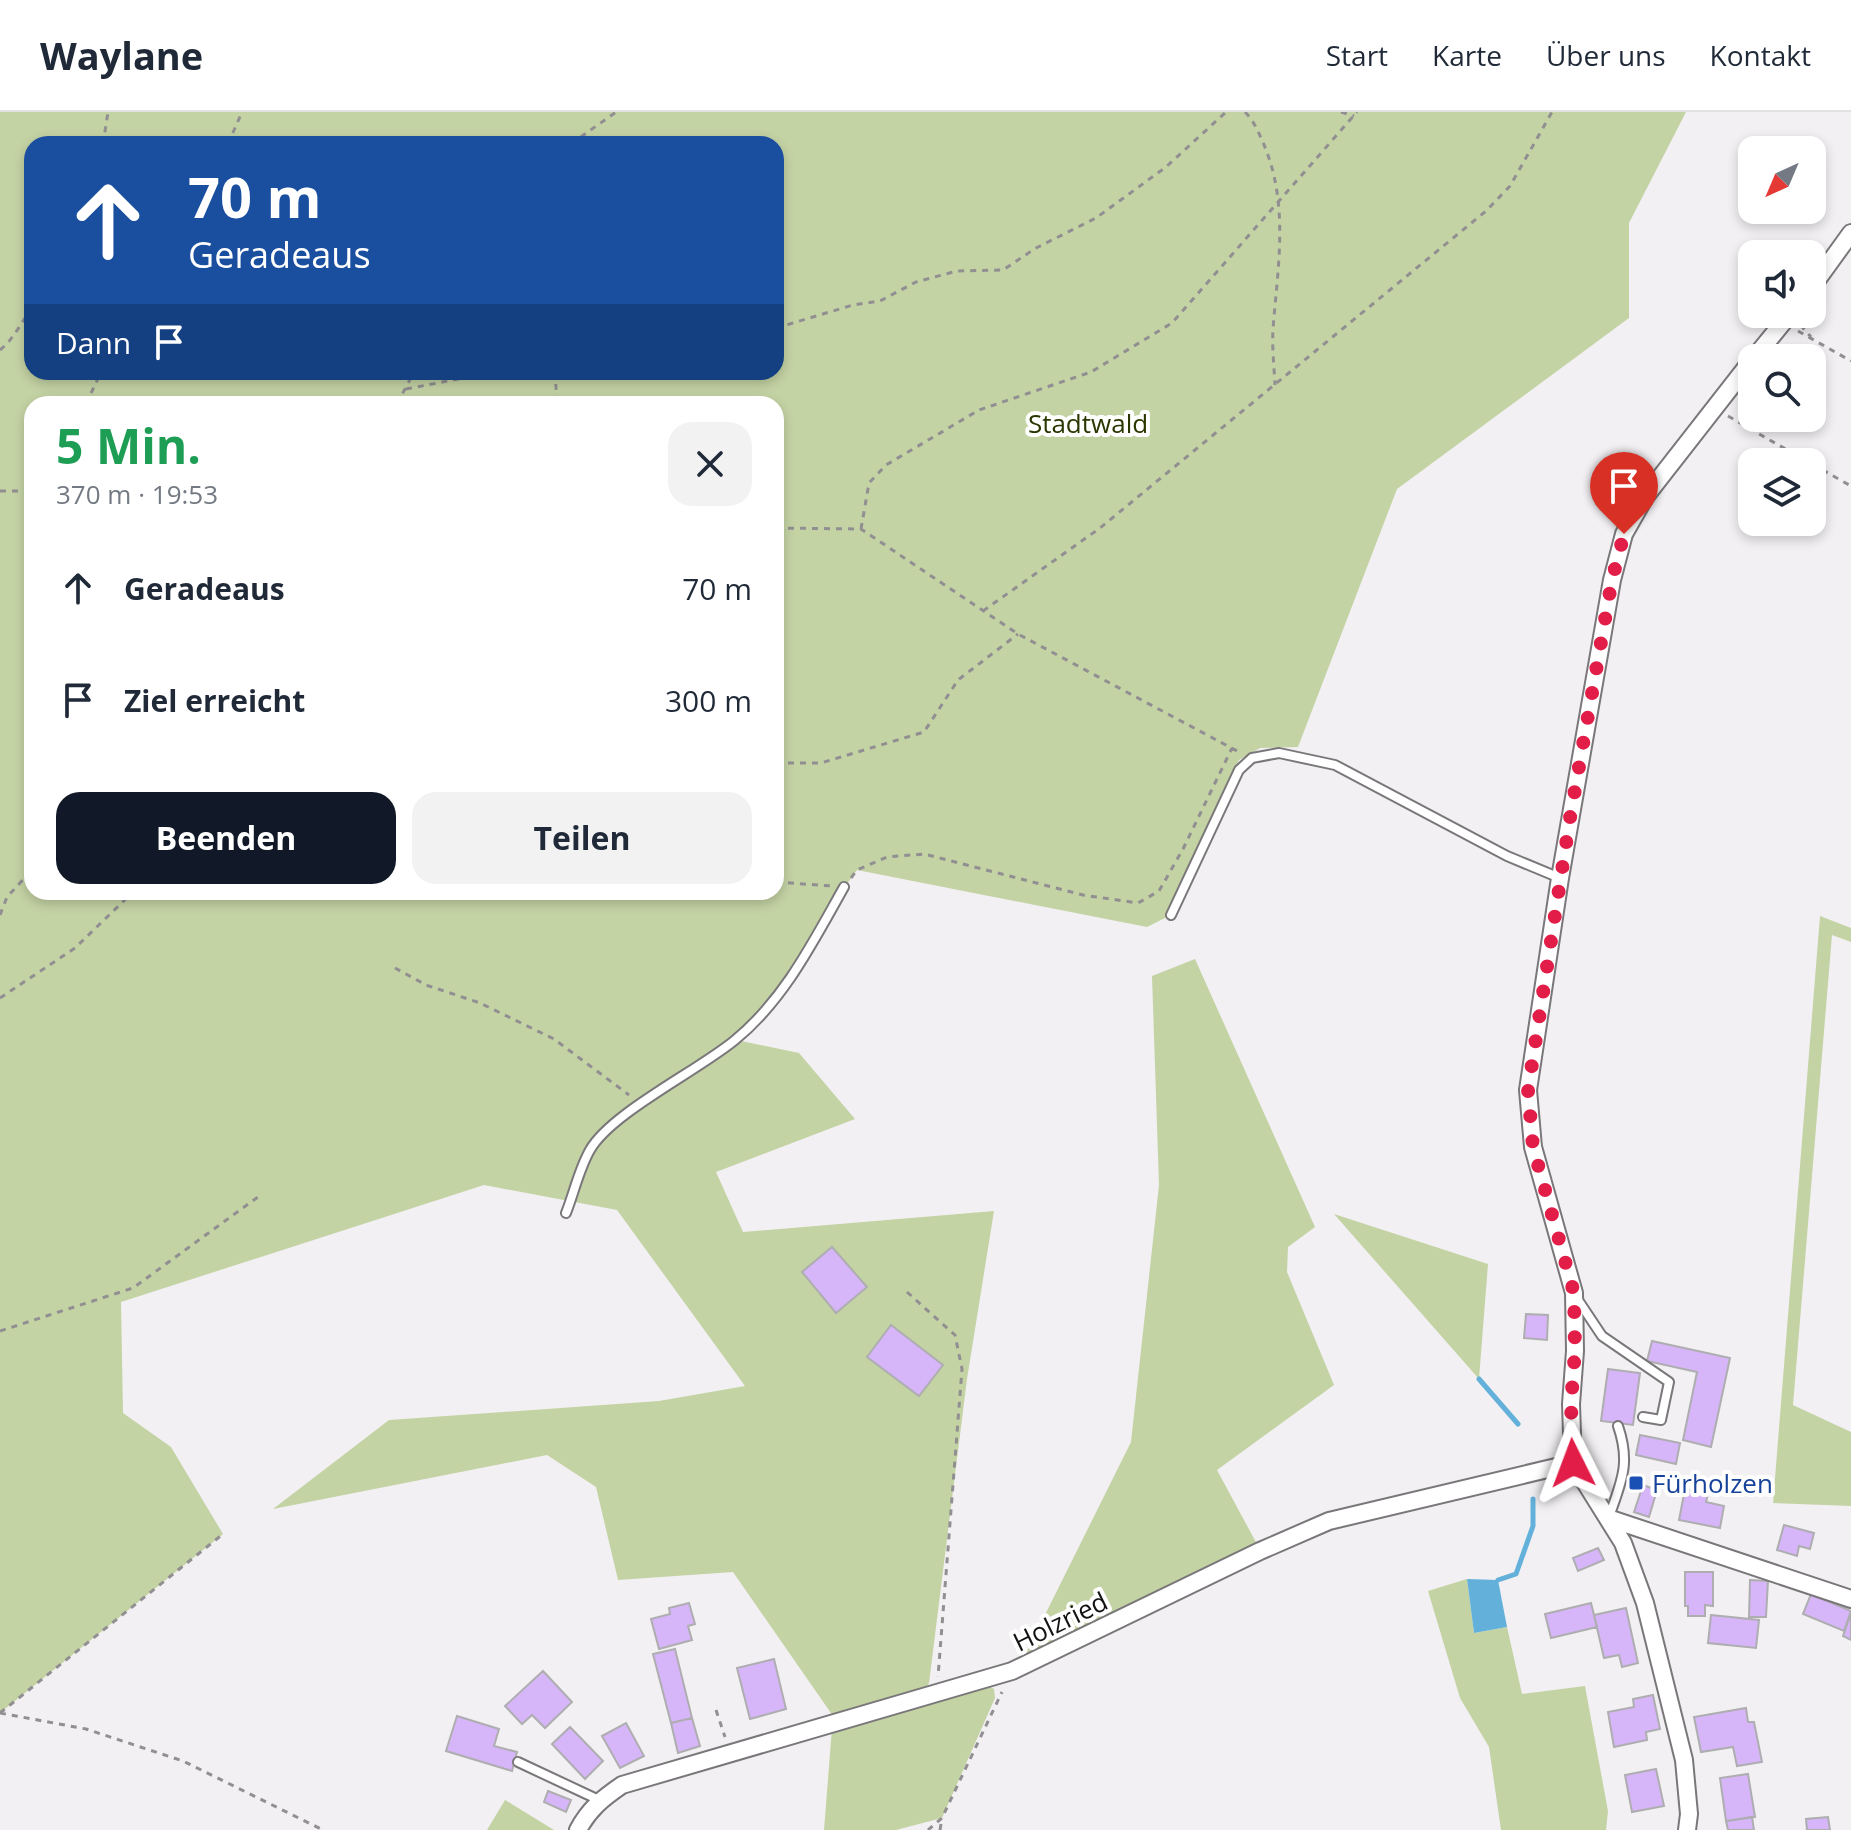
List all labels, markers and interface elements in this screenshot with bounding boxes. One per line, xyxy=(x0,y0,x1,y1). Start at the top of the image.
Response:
text: Waylane xyxy=(40,29,203,81)
text: Start xyxy=(1326,36,1388,74)
text: Karte xyxy=(1432,36,1502,74)
text: Über uns xyxy=(1546,36,1666,74)
text: Kontakt xyxy=(1710,36,1811,74)
north arrow xyxy=(1738,136,1826,224)
map controls xyxy=(1738,136,1826,536)
text: 70 m xyxy=(188,158,322,234)
icon: ahead xyxy=(56,168,160,272)
text: Geradeaus xyxy=(188,230,371,279)
button: sound xyxy=(1738,240,1826,328)
icon: arrive xyxy=(147,320,191,364)
text: Dann xyxy=(56,322,131,363)
button: search xyxy=(1738,344,1826,432)
park label: Stadtwald xyxy=(1028,405,1148,441)
text: 5 Min. xyxy=(56,413,201,478)
button: close xyxy=(668,422,752,506)
button: layers xyxy=(1738,448,1826,536)
pin xyxy=(1590,452,1658,534)
icon: arrive xyxy=(1602,464,1646,508)
text: 370 m · 19:53 xyxy=(56,476,218,512)
icon: ahead xyxy=(56,566,100,610)
text: Geradeaus xyxy=(124,568,285,609)
text: 70 m xyxy=(682,568,752,609)
icon: arrive xyxy=(56,678,100,722)
text: Ziel erreicht xyxy=(124,680,305,721)
text: 300 m xyxy=(665,680,752,721)
button: Beenden xyxy=(56,792,396,884)
button: Teilen xyxy=(412,792,752,884)
position arrow xyxy=(1531,1421,1615,1505)
place label: Fürholzen xyxy=(1652,1465,1773,1501)
marker: Fürholzen xyxy=(1627,1474,1645,1492)
street label: Holzried xyxy=(1007,1583,1113,1659)

